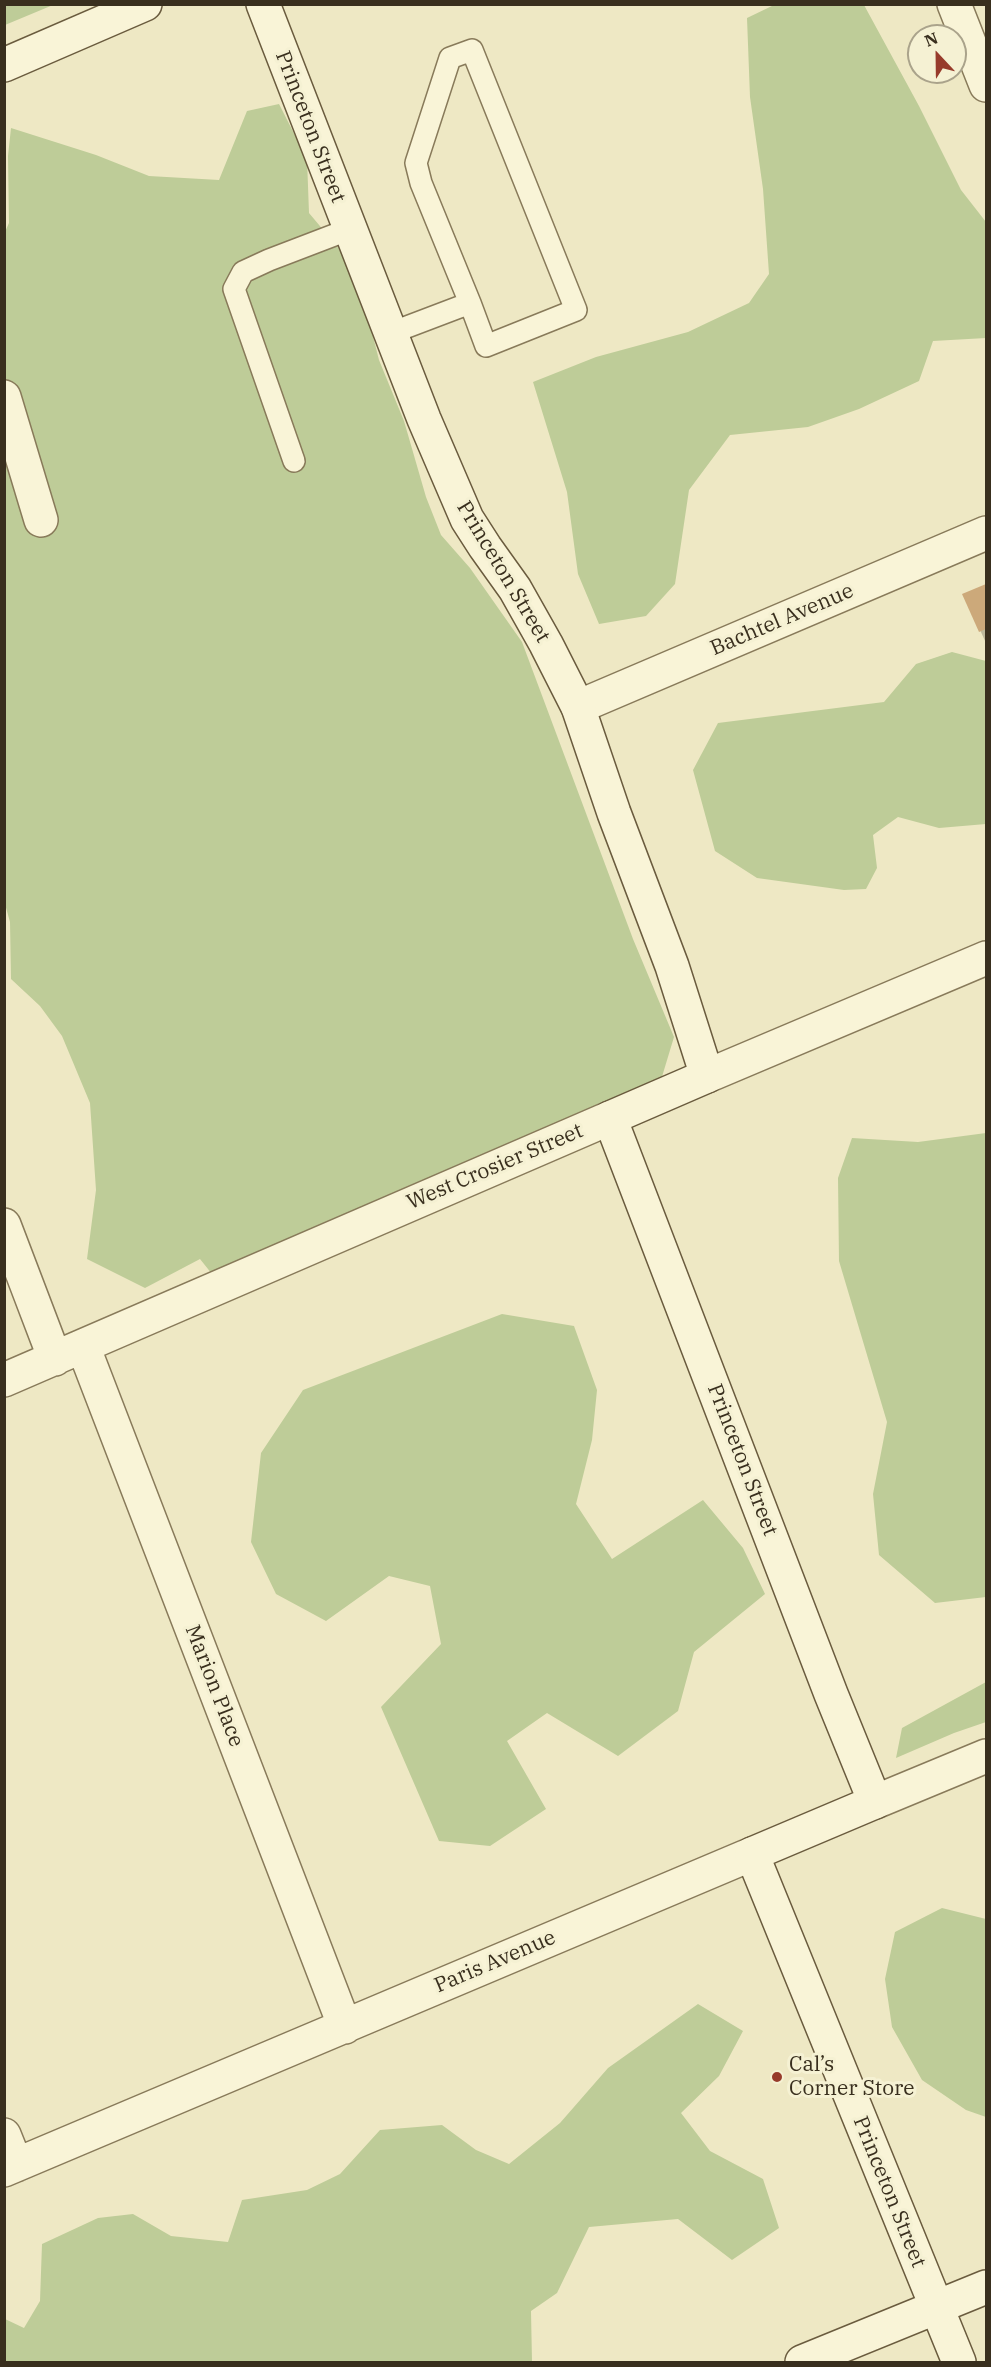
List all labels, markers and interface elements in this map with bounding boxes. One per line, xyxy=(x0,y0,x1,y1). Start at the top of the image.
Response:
north arrow xyxy=(907,24,967,84)
text: N xyxy=(921,28,941,51)
street label: Princeton Street xyxy=(269,47,351,207)
street label: Princeton Street xyxy=(451,497,555,647)
street label: Bachtel Avenue xyxy=(707,578,857,662)
street label: West Crosier Street xyxy=(403,1119,587,1215)
street label: Princeton Street xyxy=(701,1380,783,1540)
street label: Marion Place xyxy=(179,1621,249,1751)
street label: Paris Avenue xyxy=(431,1925,559,1999)
place label: Cal’s Corner Store xyxy=(789,2052,915,2102)
marker: Cal’s Corner Store xyxy=(770,2070,784,2084)
street label: Princeton Street xyxy=(847,2113,931,2271)

